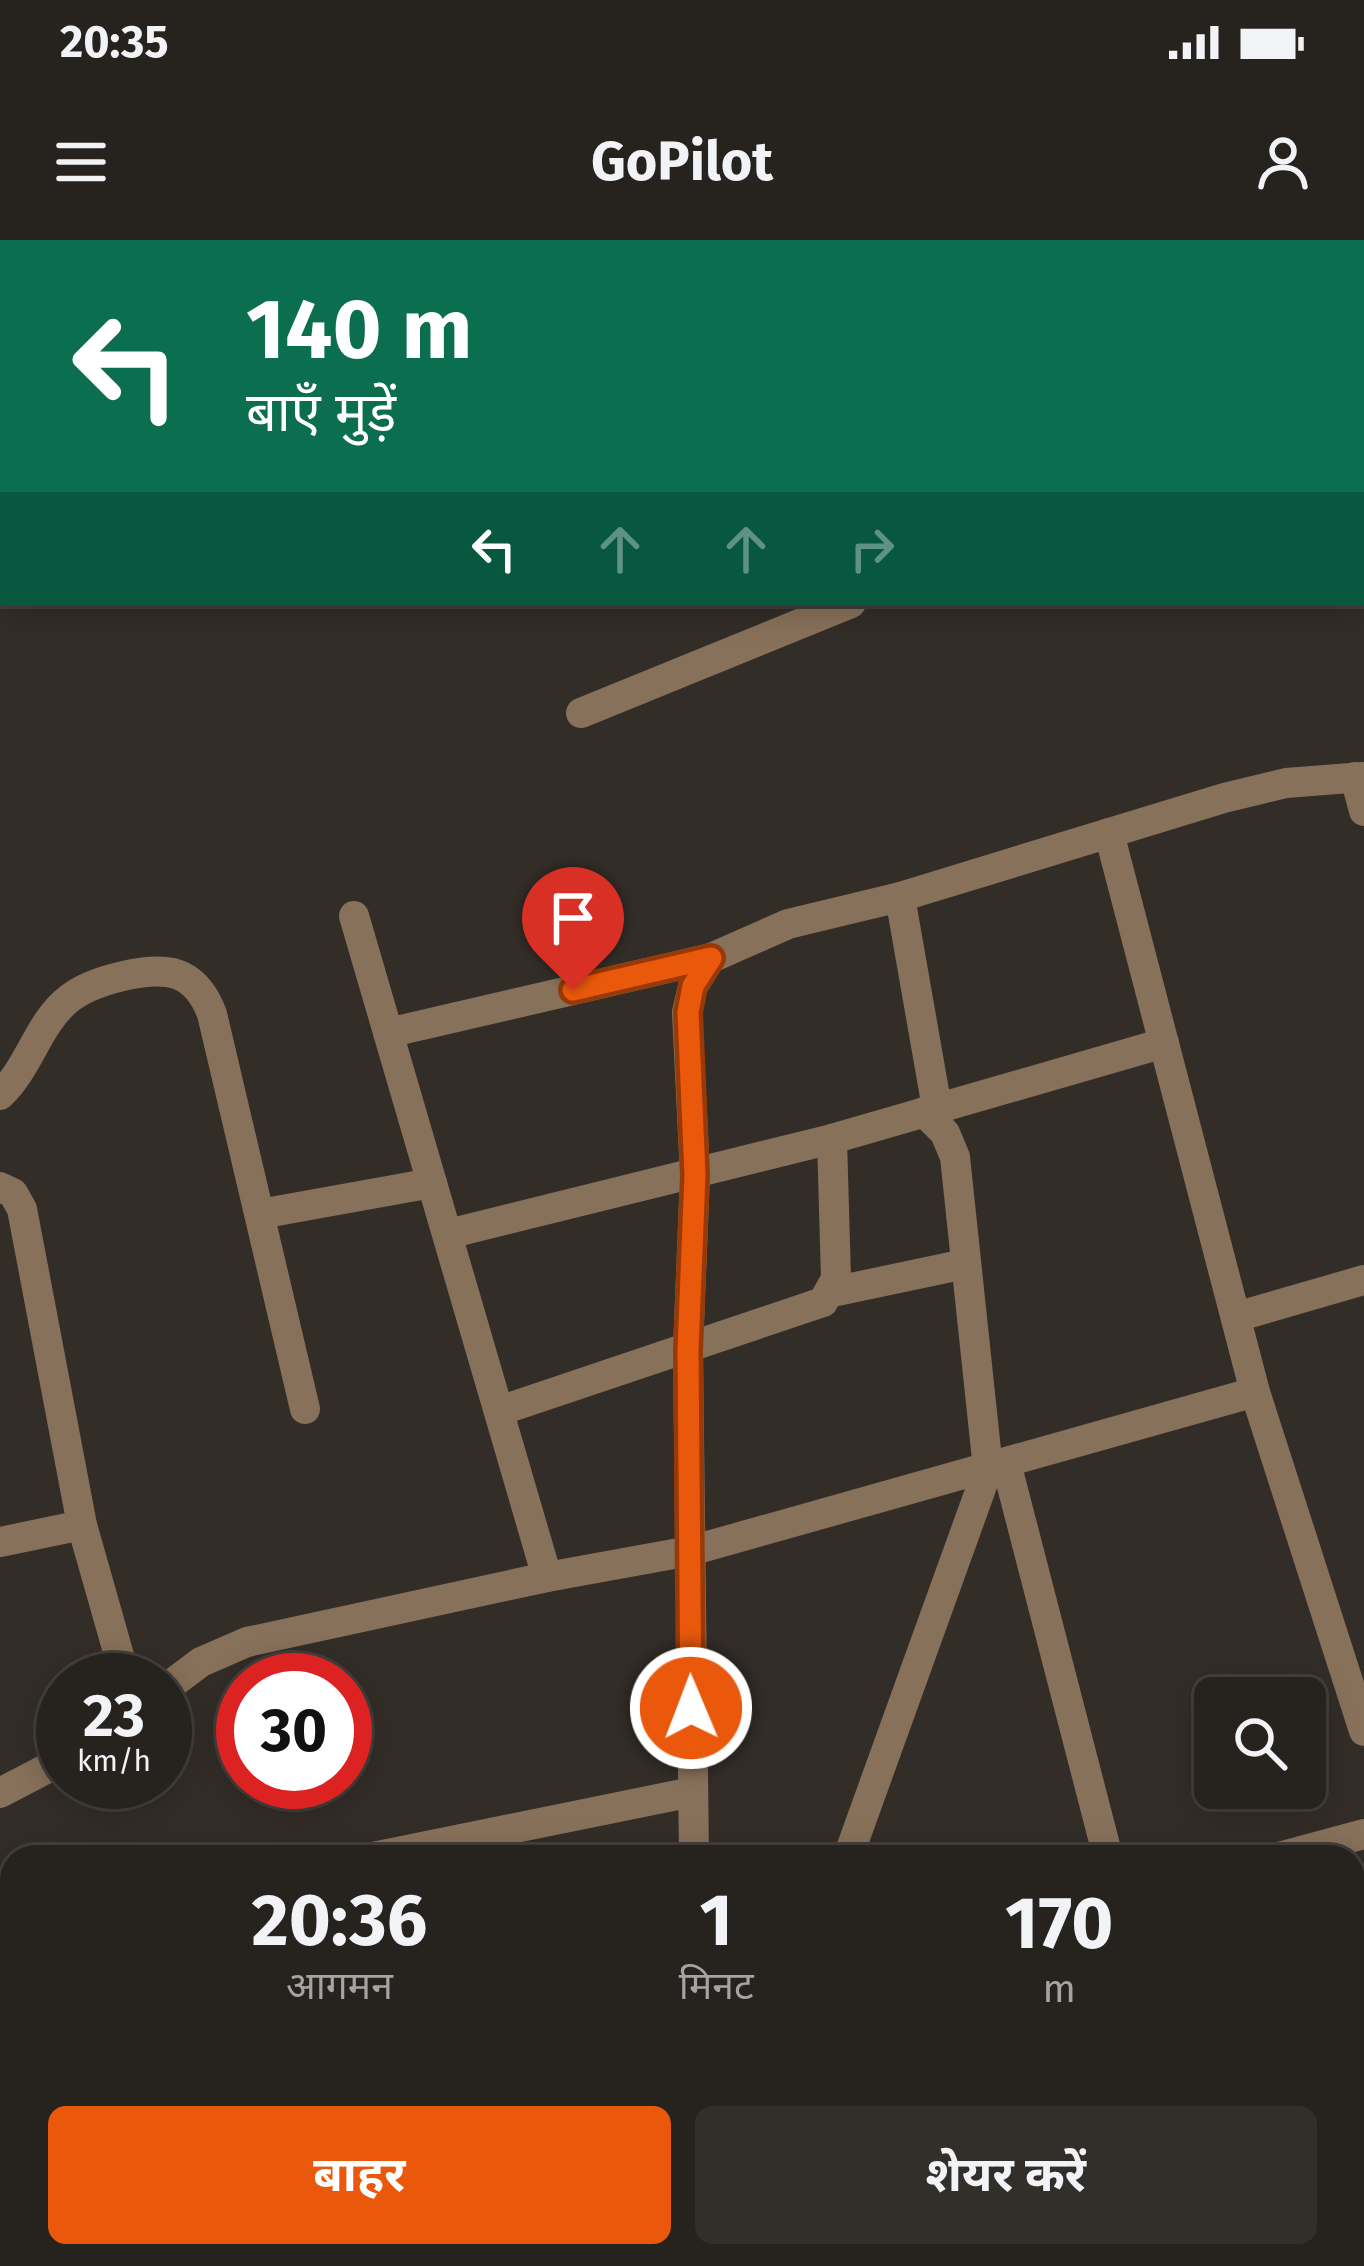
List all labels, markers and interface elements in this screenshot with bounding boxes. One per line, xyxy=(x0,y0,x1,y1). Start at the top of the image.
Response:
text: 20:35 xyxy=(60,15,169,69)
icon: menu xyxy=(48,129,114,195)
icon: person xyxy=(1250,129,1316,195)
text: GoPilot xyxy=(591,130,773,194)
text: 140 m xyxy=(246,279,472,380)
icon: left xyxy=(48,288,204,444)
text: बाएँ मुड़ें xyxy=(246,381,396,445)
icon: left xyxy=(461,516,527,582)
icon: ahead xyxy=(587,516,653,582)
icon: ahead xyxy=(713,516,779,582)
icon: right xyxy=(839,516,905,582)
pin xyxy=(522,867,624,990)
icon: arrive xyxy=(540,885,606,951)
position arrow xyxy=(628,1645,754,1771)
speed limit sign: 30 xyxy=(216,1653,372,1809)
map controls xyxy=(1194,1677,1326,1809)
button: search xyxy=(1194,1677,1326,1809)
text: 23 xyxy=(83,1680,145,1752)
text: km/h xyxy=(77,1743,151,1779)
text: 20:36 xyxy=(252,1878,427,1964)
text: 1 xyxy=(699,1878,733,1964)
text: 170 xyxy=(1005,1881,1114,1967)
text: आगमन xyxy=(286,1963,393,2009)
text: मिनट xyxy=(679,1963,754,2009)
text: m xyxy=(1043,1966,1076,2012)
button: बाहर xyxy=(48,2106,671,2244)
button: शेयर करें xyxy=(695,2106,1317,2244)

